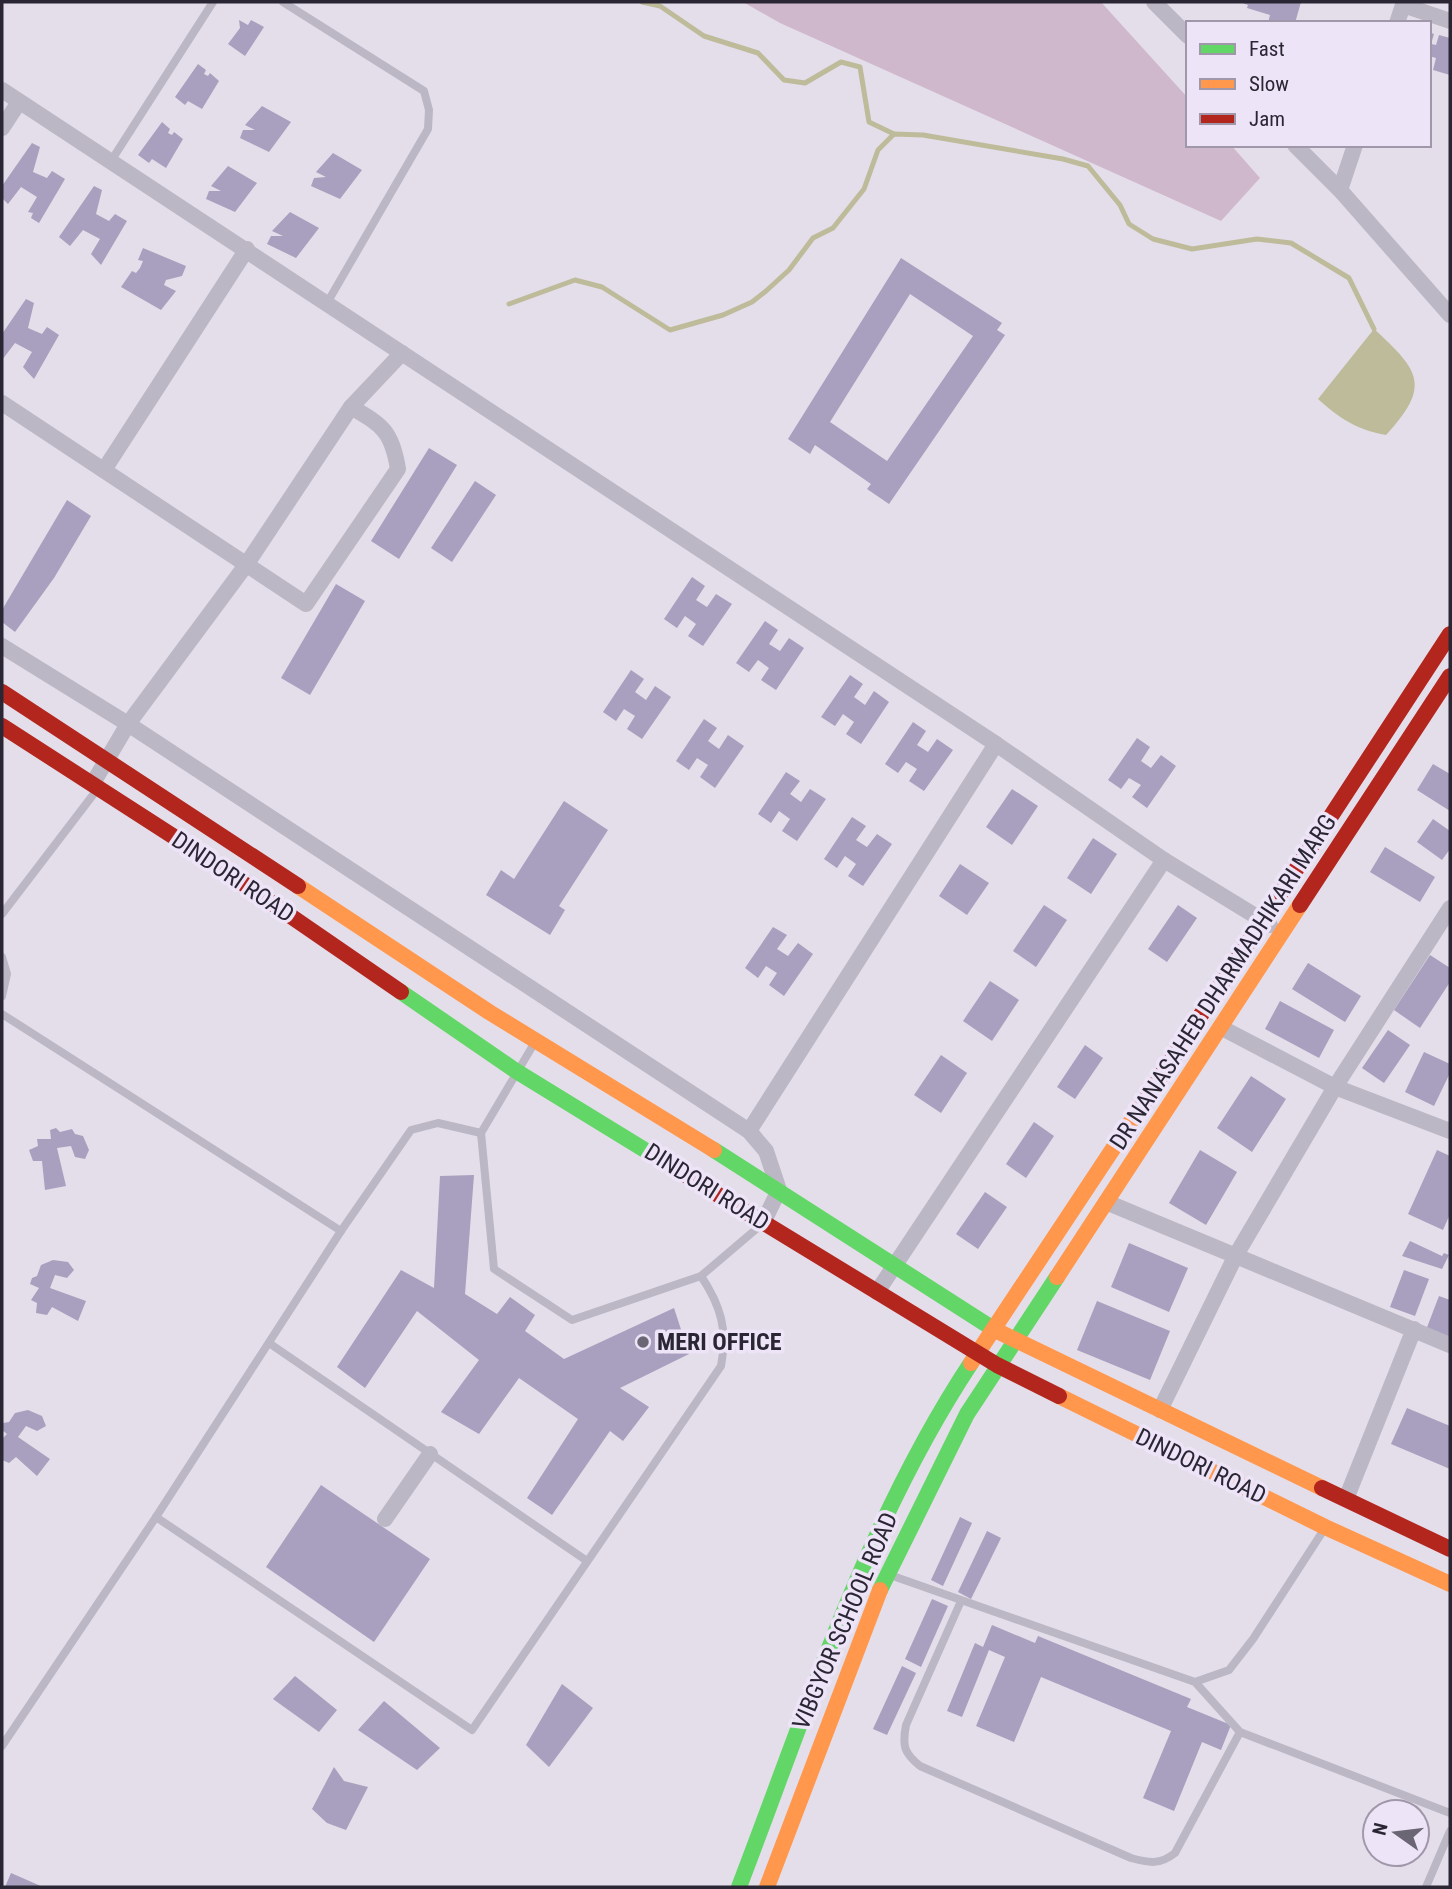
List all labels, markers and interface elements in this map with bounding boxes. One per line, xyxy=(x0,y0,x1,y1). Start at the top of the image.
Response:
legend xyxy=(1186,21,1431,147)
text: Fast xyxy=(1249,37,1285,61)
text: Slow xyxy=(1249,72,1289,96)
text: Jam xyxy=(1249,107,1285,131)
street label: DR NANASAHEB DHARMADHIKARI MARG xyxy=(1104,809,1342,1155)
street label: DINDORI ROAD xyxy=(167,826,299,928)
street label: DINDORI ROAD xyxy=(640,1138,774,1236)
place label: MERI OFFICE xyxy=(657,1328,782,1356)
marker: MERI OFFICE xyxy=(635,1334,651,1350)
street label: DINDORI ROAD xyxy=(1131,1422,1271,1510)
street label: VIBGYOR SCHOOL ROAD xyxy=(787,1508,903,1734)
north arrow xyxy=(1361,1798,1431,1868)
text: N xyxy=(1367,1821,1393,1837)

